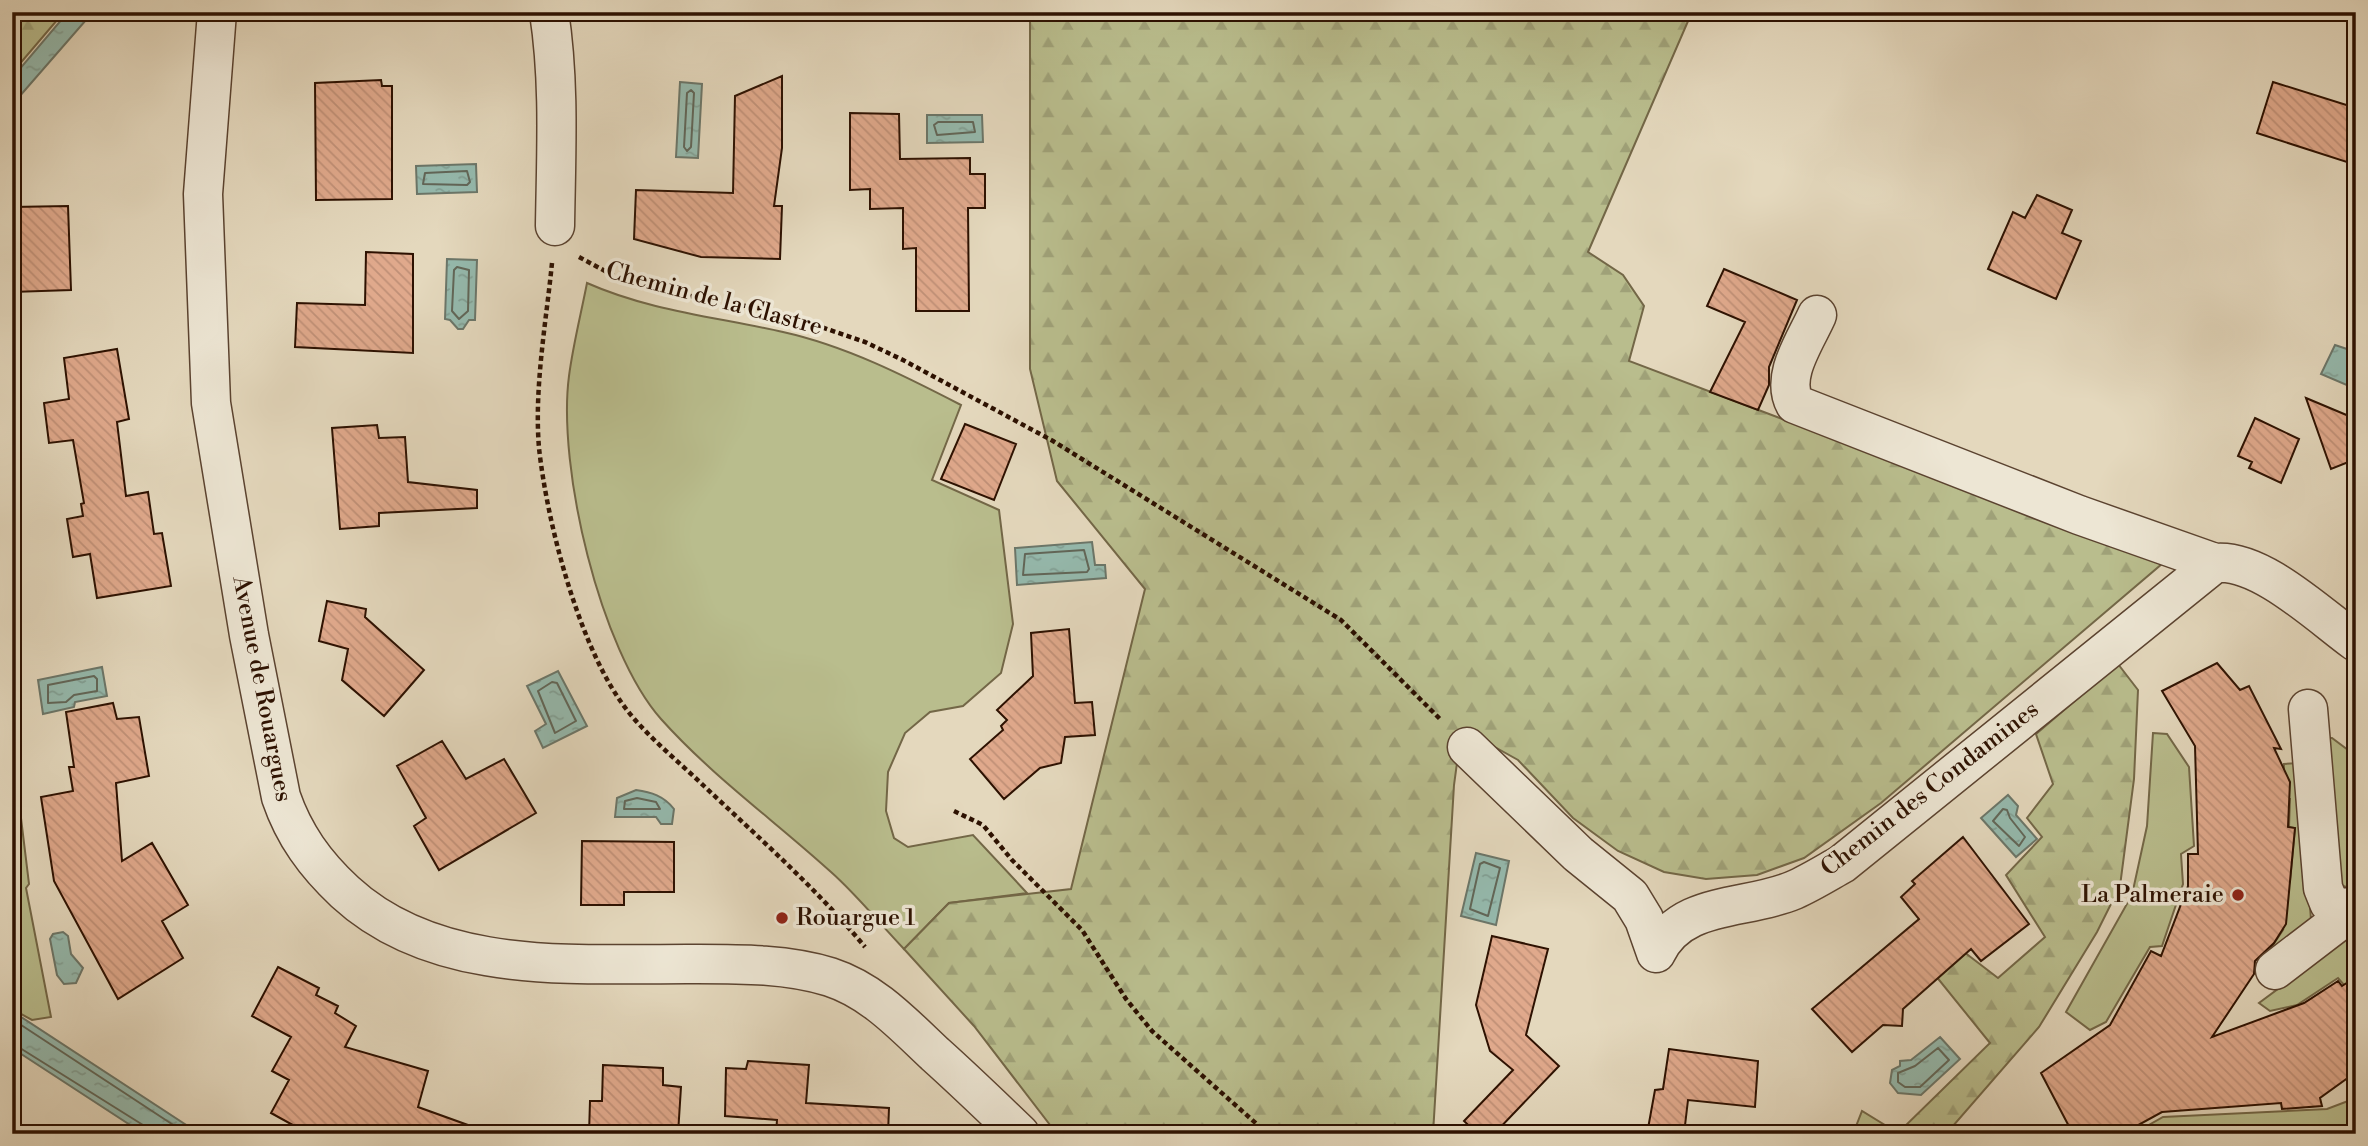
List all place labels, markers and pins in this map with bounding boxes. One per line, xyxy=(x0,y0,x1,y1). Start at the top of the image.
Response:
place label: La Palmeraie xyxy=(2081,880,2224,910)
marker: La Palmeraie xyxy=(2230,887,2246,903)
place label: Rouargue 1 xyxy=(796,903,916,933)
marker: Rouargue 1 xyxy=(774,910,790,926)

